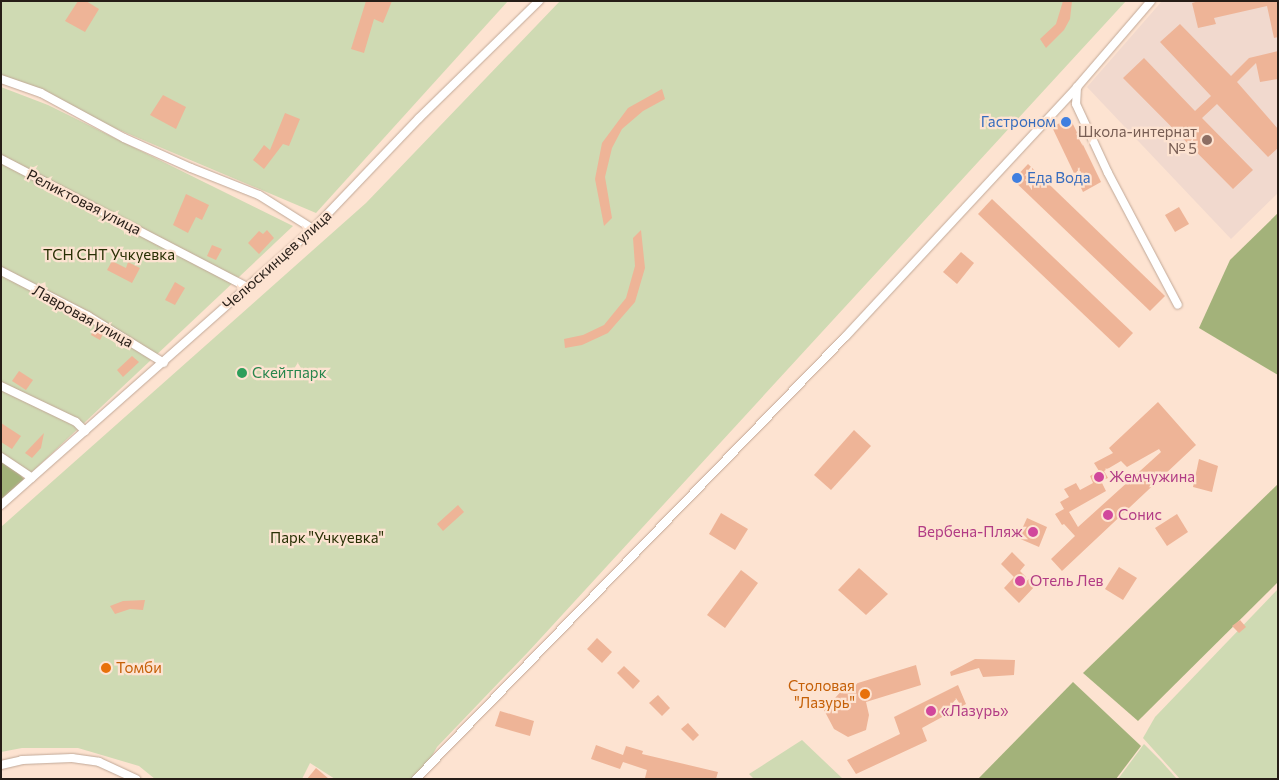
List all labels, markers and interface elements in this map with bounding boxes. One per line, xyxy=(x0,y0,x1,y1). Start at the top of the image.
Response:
place label: Гастроном xyxy=(981,113,1056,131)
marker: Гастроном xyxy=(1060,116,1072,128)
place label: Школа-интернат № 5 xyxy=(1078,122,1197,157)
marker: Школа-интернат № 5 xyxy=(1201,134,1213,146)
street label: Реликтовая улица xyxy=(24,165,144,239)
place label: Еда Вода xyxy=(1027,169,1090,187)
marker: Еда Вода xyxy=(1011,172,1023,184)
street label: Челюскинцев улица xyxy=(219,206,335,314)
park label: ТСН СНТ Учкуевка xyxy=(43,246,175,264)
street label: Лавровая улица xyxy=(30,281,136,351)
place label: Скейтпарк xyxy=(252,364,327,382)
marker: Скейтпарк xyxy=(236,367,248,379)
place label: Жемчужина xyxy=(1109,468,1195,486)
marker: Жемчужина xyxy=(1093,471,1105,483)
place label: Сонис xyxy=(1118,506,1162,524)
marker: Сонис xyxy=(1102,509,1114,521)
place label: Вербена-Пляж xyxy=(917,523,1023,541)
marker: Вербена-Пляж xyxy=(1027,526,1039,538)
park label: Парк "Учкуевка" xyxy=(270,529,384,547)
place label: Отель Лев xyxy=(1030,572,1103,590)
marker: Отель Лев xyxy=(1014,575,1026,587)
place label: Томби xyxy=(116,659,162,677)
marker: Томби xyxy=(100,662,112,674)
place label: Столовая "Лазурь" xyxy=(788,676,855,711)
marker: Столовая "Лазурь" xyxy=(859,688,871,700)
place label: «Лазурь» xyxy=(941,702,1009,720)
marker: «Лазурь» xyxy=(925,705,937,717)

